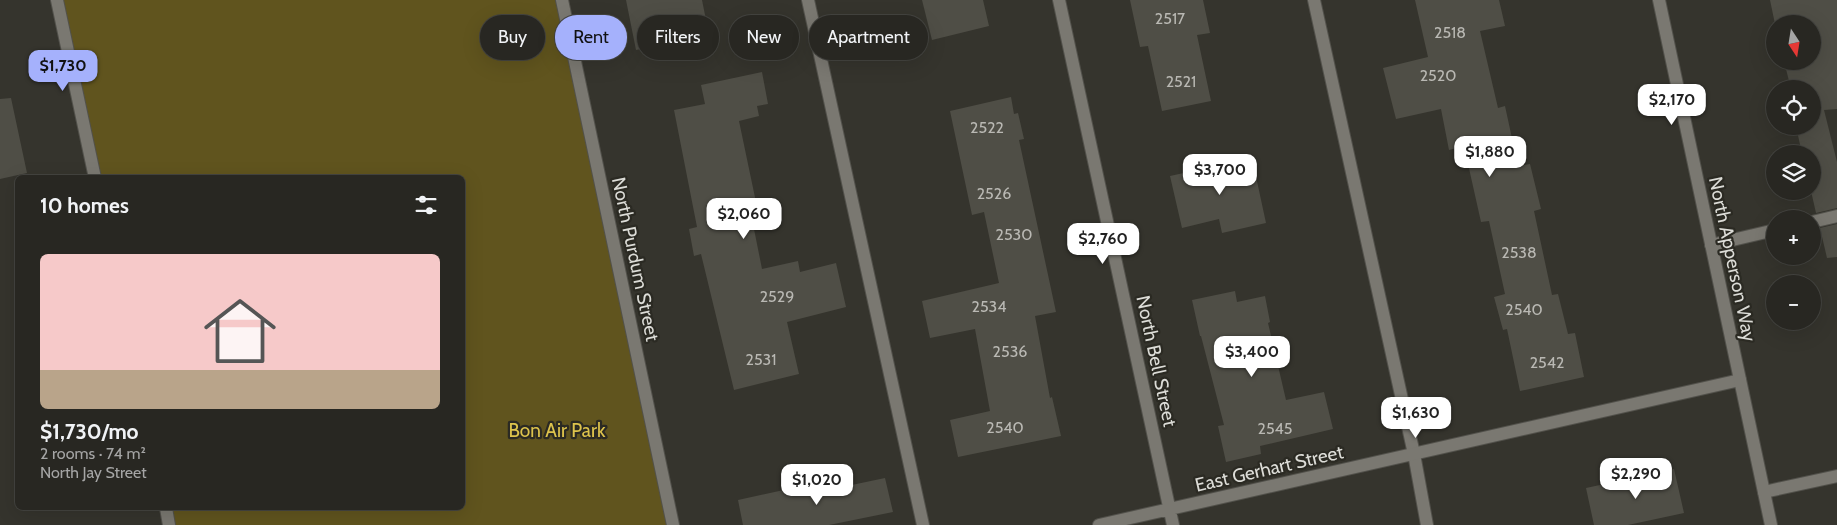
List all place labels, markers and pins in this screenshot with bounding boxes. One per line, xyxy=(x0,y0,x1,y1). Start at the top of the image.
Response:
pin: $1,730 xyxy=(22,49,104,92)
pin: $2,170 xyxy=(1631,84,1713,126)
pin: $1,880 xyxy=(1449,136,1531,178)
pin: $3,700 xyxy=(1179,154,1261,196)
pin: $2,060 xyxy=(703,198,785,240)
pin: $2,760 xyxy=(1062,222,1144,265)
pin: $3,400 xyxy=(1211,336,1293,378)
pin: $1,630 xyxy=(1375,396,1457,439)
pin: $2,290 xyxy=(1595,458,1677,500)
pin: $1,020 xyxy=(776,464,858,506)

